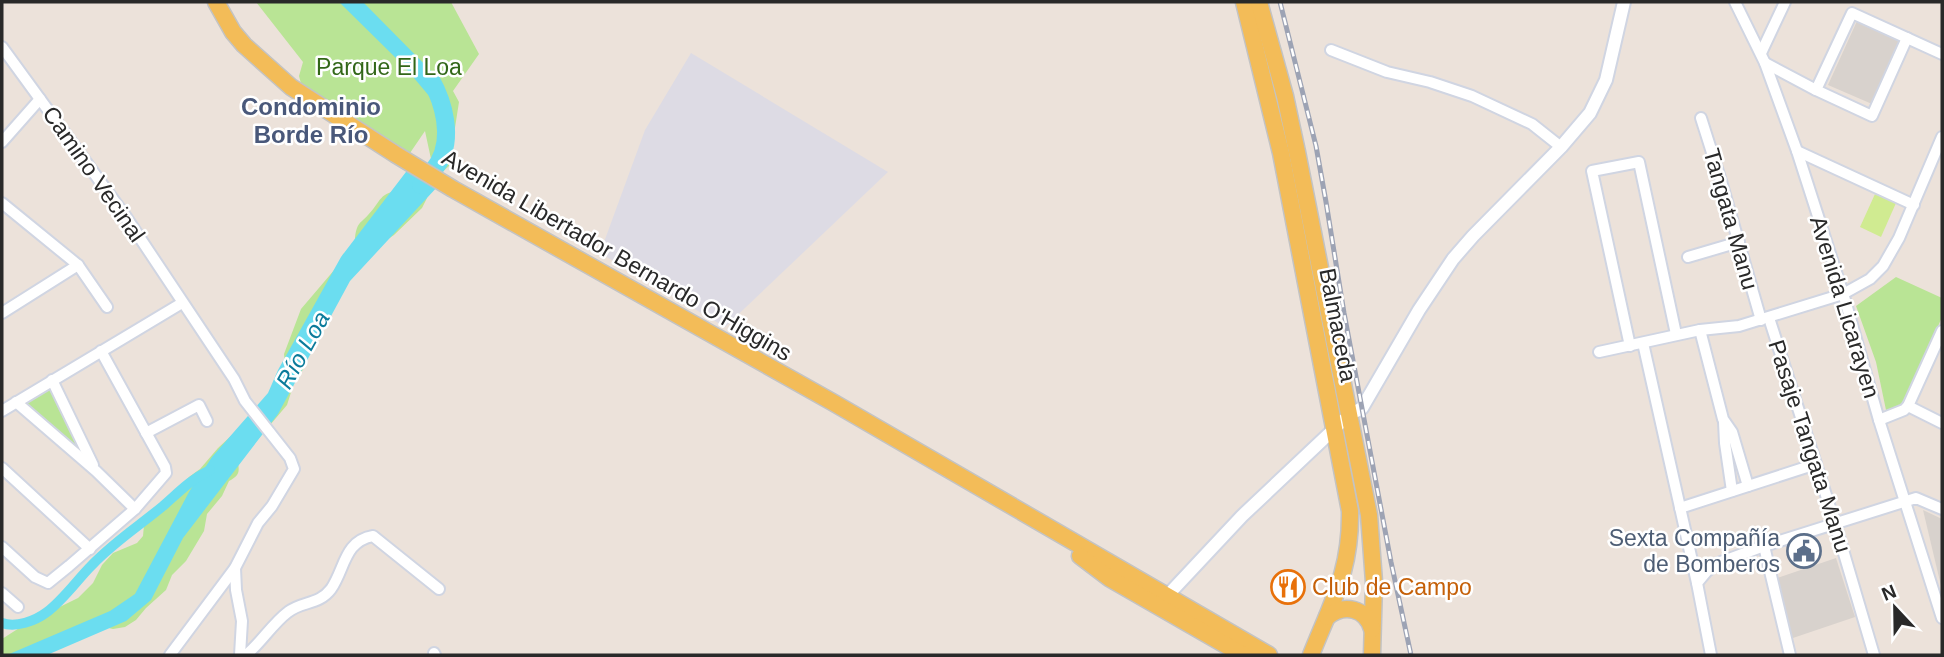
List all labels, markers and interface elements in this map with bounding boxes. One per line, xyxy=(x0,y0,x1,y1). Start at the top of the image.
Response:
park label: Parque El Loa xyxy=(316,54,462,80)
district label: Condominio Borde Río xyxy=(241,93,381,148)
street label: Camino Vecinal xyxy=(38,101,150,247)
street label: Avenida Libertador Bernardo O'Higgins xyxy=(438,144,796,366)
street label: Tangata Manu xyxy=(1698,145,1764,293)
street label: Avenida Licarayen xyxy=(1805,213,1885,401)
street label: Balmaceda xyxy=(1314,266,1362,384)
water label: Río Loa xyxy=(270,306,335,393)
street label: Pasaje Tangata Manu xyxy=(1763,336,1857,556)
place label: Sexta Compañía de Bomberos xyxy=(1609,525,1780,577)
public building icon: Sexta Compañía de Bomberos xyxy=(1785,532,1823,570)
restaurant icon: Club de Campo xyxy=(1269,568,1307,606)
north arrow xyxy=(1860,573,1930,643)
place label: Club de Campo xyxy=(1312,574,1472,600)
text: N xyxy=(1879,580,1899,605)

